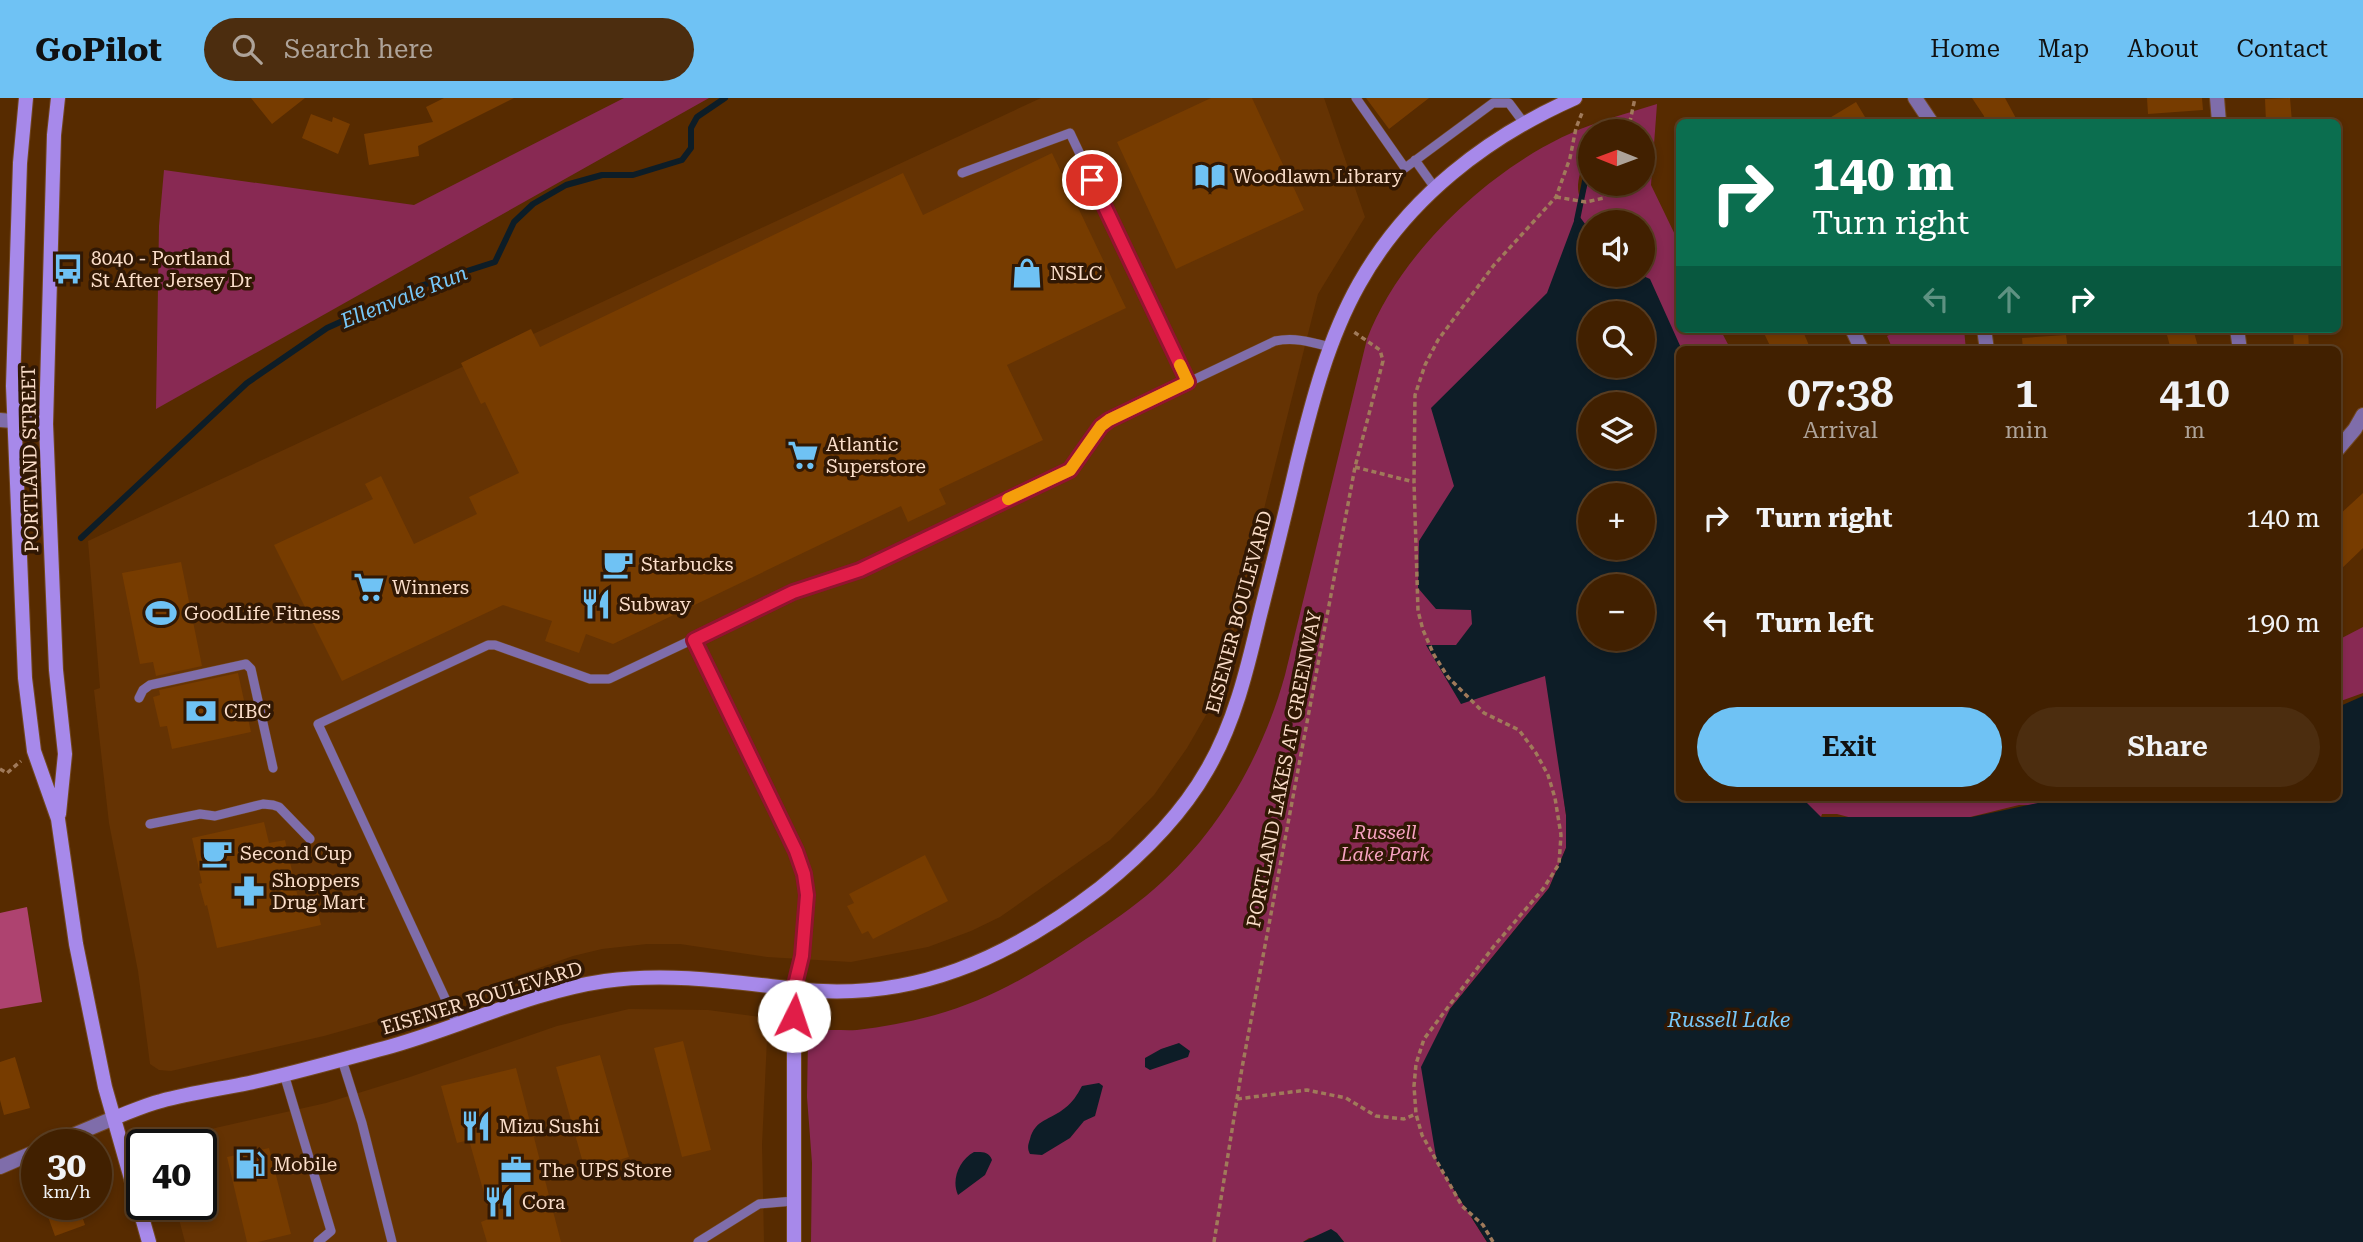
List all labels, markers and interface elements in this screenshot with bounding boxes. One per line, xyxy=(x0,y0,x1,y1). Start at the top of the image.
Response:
search box xyxy=(204,18,694,81)
text: GoPilot xyxy=(35,30,162,69)
icon: search xyxy=(228,30,266,68)
text: Search here xyxy=(284,34,433,64)
text: Home xyxy=(1930,35,2000,63)
text: Map xyxy=(2038,35,2089,63)
text: About xyxy=(2127,35,2198,63)
text: Contact xyxy=(2236,35,2328,63)
north arrow xyxy=(1578,119,1656,196)
map controls xyxy=(1578,119,1655,651)
text: 140 m xyxy=(1812,145,1954,202)
icon: right xyxy=(1697,147,1788,238)
pin xyxy=(1062,150,1122,210)
library icon: Woodlawn Library xyxy=(1193,159,1227,193)
icon: arrive xyxy=(1073,161,1111,199)
place label: Woodlawn Library xyxy=(1233,165,1404,188)
text: Turn right xyxy=(1812,204,1969,242)
button: sound xyxy=(1578,210,1655,287)
place label: 8040 - Portland St After Jersey Dr xyxy=(91,247,252,292)
bus stop icon: 8040 - Portland St After Jersey Dr xyxy=(51,252,85,286)
shop icon: NSLC xyxy=(1010,256,1044,290)
water label: Ellenvale Run xyxy=(336,261,471,334)
place label: NSLC xyxy=(1050,262,1102,285)
icon: left xyxy=(1917,280,1955,318)
icon: ahead xyxy=(1990,280,2028,318)
icon: right xyxy=(2063,280,2101,318)
button: search xyxy=(1578,301,1655,378)
street label: PORTLAND STREET xyxy=(17,365,43,553)
text: 07:38 xyxy=(1787,368,1894,417)
text: 1 xyxy=(2015,368,2038,417)
text: 410 xyxy=(2159,368,2230,417)
button: layers xyxy=(1578,392,1655,469)
text: Arrival xyxy=(1803,417,1878,444)
text: min xyxy=(2005,417,2048,444)
text: m xyxy=(2184,417,2205,444)
place label: Atlantic Superstore xyxy=(826,433,926,478)
supermarket icon: Atlantic Superstore xyxy=(786,438,820,472)
button: + xyxy=(1578,483,1655,560)
icon: right xyxy=(1697,499,1735,537)
text: Turn right xyxy=(1756,503,1892,533)
text: 140 m xyxy=(2246,503,2320,533)
street label: EISENER BOULEVARD xyxy=(1201,508,1277,716)
cafe icon: Starbucks xyxy=(601,547,635,581)
place label: Starbucks xyxy=(641,553,733,576)
supermarket icon: Winners xyxy=(352,570,386,604)
button: − xyxy=(1578,574,1655,651)
place label: Winners xyxy=(392,576,469,599)
restaurant icon: Subway xyxy=(579,587,613,621)
place label: Subway xyxy=(619,593,692,616)
sports icon: GoodLife Fitness xyxy=(144,596,178,630)
place label: GoodLife Fitness xyxy=(184,602,340,625)
icon: left xyxy=(1697,604,1735,642)
text: Turn left xyxy=(1756,608,1874,638)
text: 190 m xyxy=(2246,608,2320,638)
street label: PORTLAND LAKES AT GREENWAY xyxy=(1242,609,1326,929)
bank icon: CIBC xyxy=(184,694,218,728)
place label: CIBC xyxy=(224,700,271,723)
button: Exit xyxy=(1697,707,2002,787)
button: Share xyxy=(2016,707,2320,787)
park label: Russell Lake Park xyxy=(1339,821,1430,866)
cafe icon: Second Cup xyxy=(200,836,234,870)
place label: Second Cup xyxy=(240,842,352,865)
place label: Shoppers Drug Mart xyxy=(272,869,365,914)
pharmacy icon: Shoppers Drug Mart xyxy=(232,874,266,908)
street label: EISENER BOULEVARD xyxy=(379,956,585,1040)
position arrow xyxy=(757,979,831,1053)
water label: Russell Lake xyxy=(1667,1008,1790,1032)
restaurant icon: Mizu Sushi xyxy=(459,1109,493,1143)
place label: Mizu Sushi xyxy=(499,1115,600,1138)
speed limit sign: 40 xyxy=(126,1129,217,1220)
text: 30 xyxy=(47,1145,86,1186)
fuel station icon: Mobile xyxy=(233,1147,267,1181)
place label: Mobile xyxy=(273,1153,337,1176)
office icon: The UPS Store xyxy=(499,1153,533,1187)
place label: The UPS Store xyxy=(539,1159,672,1182)
text: km/h xyxy=(42,1181,91,1202)
restaurant icon: Cora xyxy=(482,1185,516,1219)
place label: Cora xyxy=(522,1191,566,1214)

